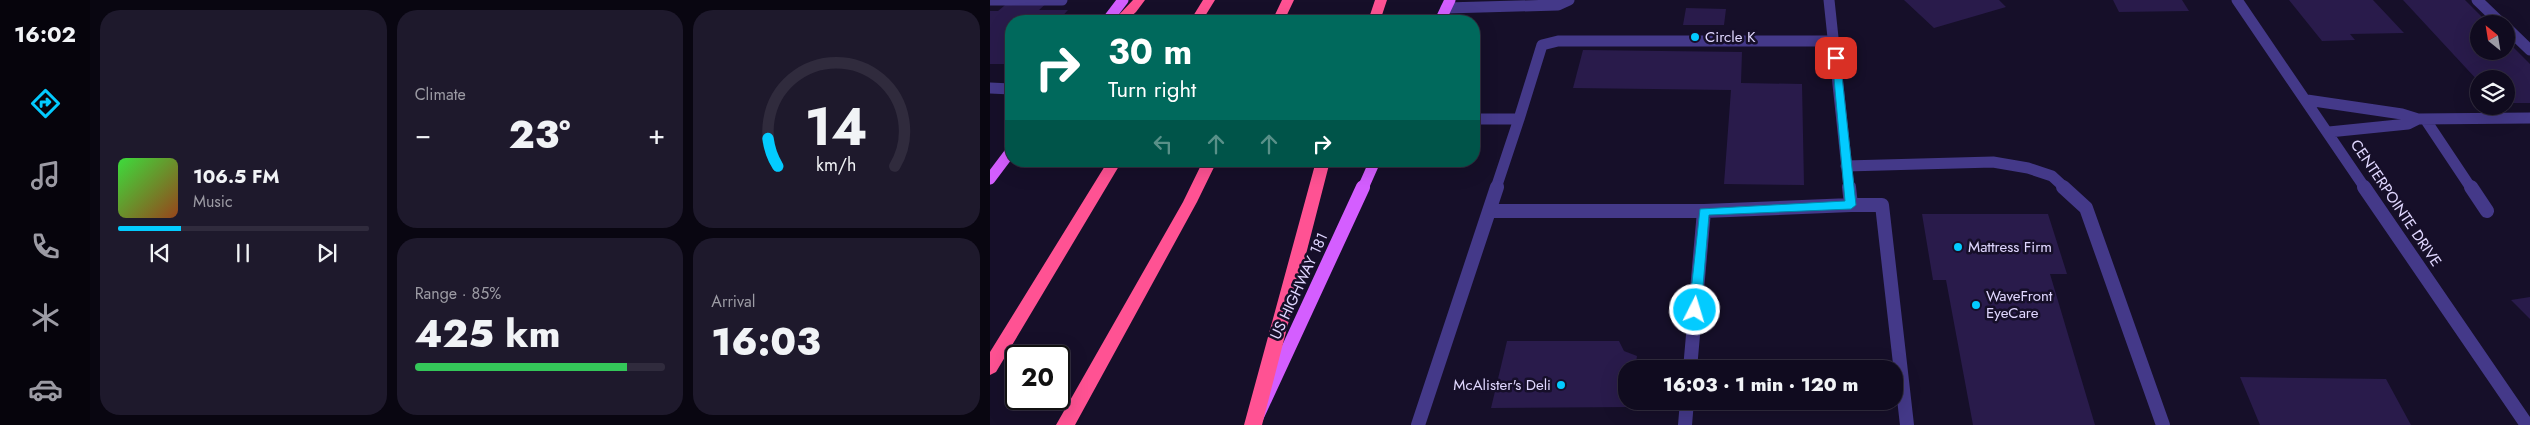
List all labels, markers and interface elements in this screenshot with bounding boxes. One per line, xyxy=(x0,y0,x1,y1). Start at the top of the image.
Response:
north arrow xyxy=(2470,15,2515,60)
map controls xyxy=(2470,15,2515,115)
text: 16:02 xyxy=(14,18,76,50)
place label: Circle K xyxy=(1705,26,1756,48)
text: 30 m xyxy=(1108,27,1192,77)
marker: Circle K xyxy=(1689,31,1701,43)
icon: right xyxy=(1025,35,1090,100)
pin xyxy=(1815,37,1857,79)
icon: arrive xyxy=(1822,44,1850,72)
button: layers xyxy=(2470,70,2515,115)
text: Turn right xyxy=(1108,73,1196,105)
text: Climate xyxy=(415,83,466,106)
icon: directions xyxy=(28,86,63,121)
text: 14 xyxy=(805,89,868,165)
text: 23° xyxy=(509,107,571,162)
text: − xyxy=(415,114,431,155)
text: + xyxy=(648,114,665,155)
icon: left xyxy=(1149,130,1177,158)
icon: ahead xyxy=(1202,130,1230,158)
icon: ahead xyxy=(1255,130,1283,158)
icon: right xyxy=(1308,130,1336,158)
street label: CENTERPOINTE DRIVE xyxy=(2345,135,2447,271)
text: km/h xyxy=(816,152,857,178)
icon: music xyxy=(28,158,63,193)
text: 106.5 FM xyxy=(193,163,279,190)
text: Music xyxy=(193,190,233,213)
icon: phone xyxy=(28,229,63,264)
street label: US HIGHWAY 181 xyxy=(1265,229,1333,343)
place label: Mattress Firm xyxy=(1968,236,2052,258)
icon: previous xyxy=(146,239,174,267)
icon: pause xyxy=(229,239,257,267)
icon: next xyxy=(313,239,341,267)
marker: Mattress Firm xyxy=(1952,241,1964,253)
text: Range · 85% xyxy=(415,282,501,305)
position arrow xyxy=(1668,283,1720,335)
place label: WaveFront EyeCare xyxy=(1986,285,2053,324)
text: Arrival xyxy=(711,290,755,313)
marker: WaveFront EyeCare xyxy=(1970,299,1982,311)
icon: climate xyxy=(28,300,63,335)
text: 425 km xyxy=(415,306,560,361)
text: 16:03 xyxy=(711,314,821,369)
speed limit sign: 20 xyxy=(1005,345,1070,410)
text: 16:03 · 1 min · 120 m xyxy=(1663,371,1858,398)
icon: car xyxy=(28,372,63,407)
place label: McAlister's Deli xyxy=(1453,374,1551,396)
marker: McAlister's Deli xyxy=(1555,379,1567,391)

